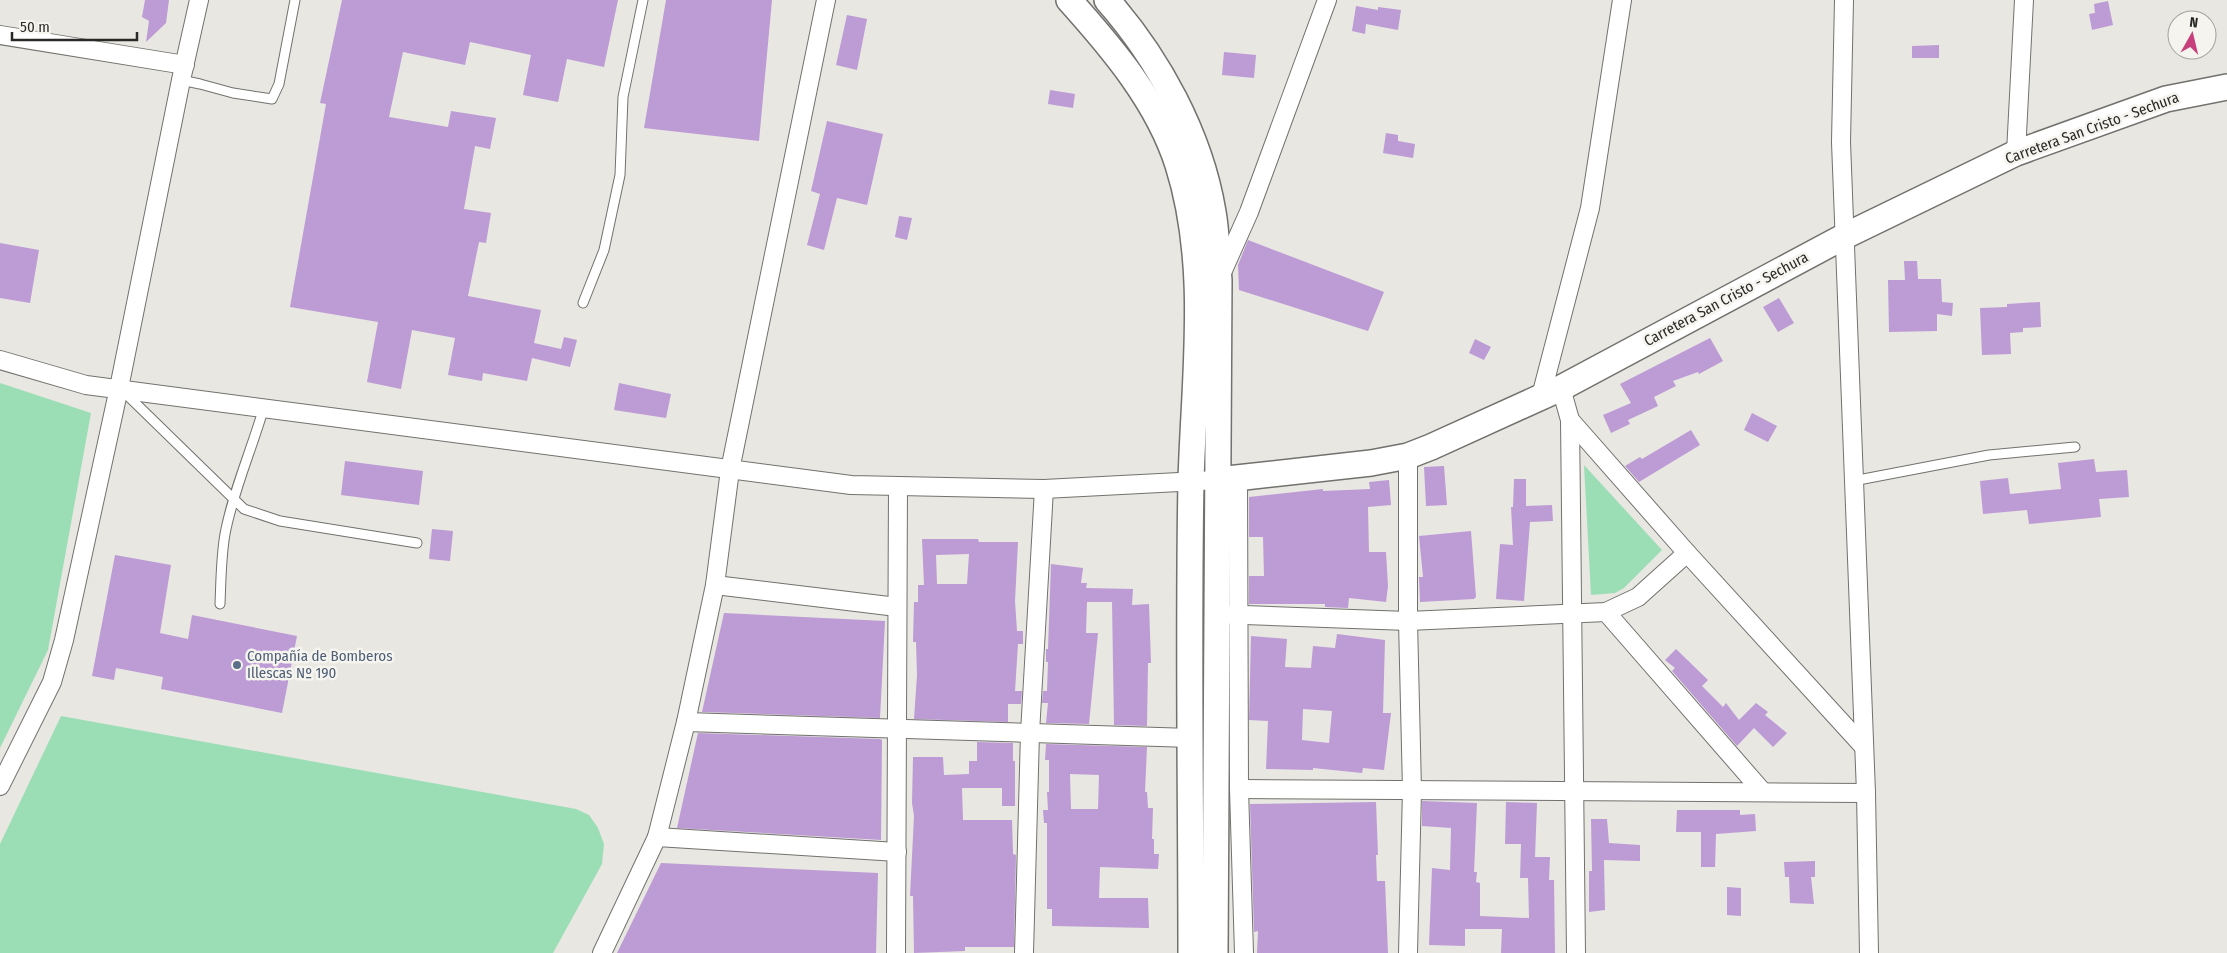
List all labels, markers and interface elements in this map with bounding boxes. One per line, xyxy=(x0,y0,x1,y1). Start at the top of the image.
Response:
scale bar xyxy=(12,10,138,42)
north arrow xyxy=(2167,10,2217,60)
text: N xyxy=(2188,14,2199,32)
text: 50 m xyxy=(20,18,50,36)
street label: Carretera San Cristo - Sechura xyxy=(2003,88,2181,168)
street label: Carretera San Cristo - Sechura xyxy=(1641,248,1811,350)
place label: Compañía de Bomberos Illescas Nº 190 xyxy=(247,647,393,682)
marker: Compañía de Bomberos Illescas Nº 190 xyxy=(231,659,243,671)

